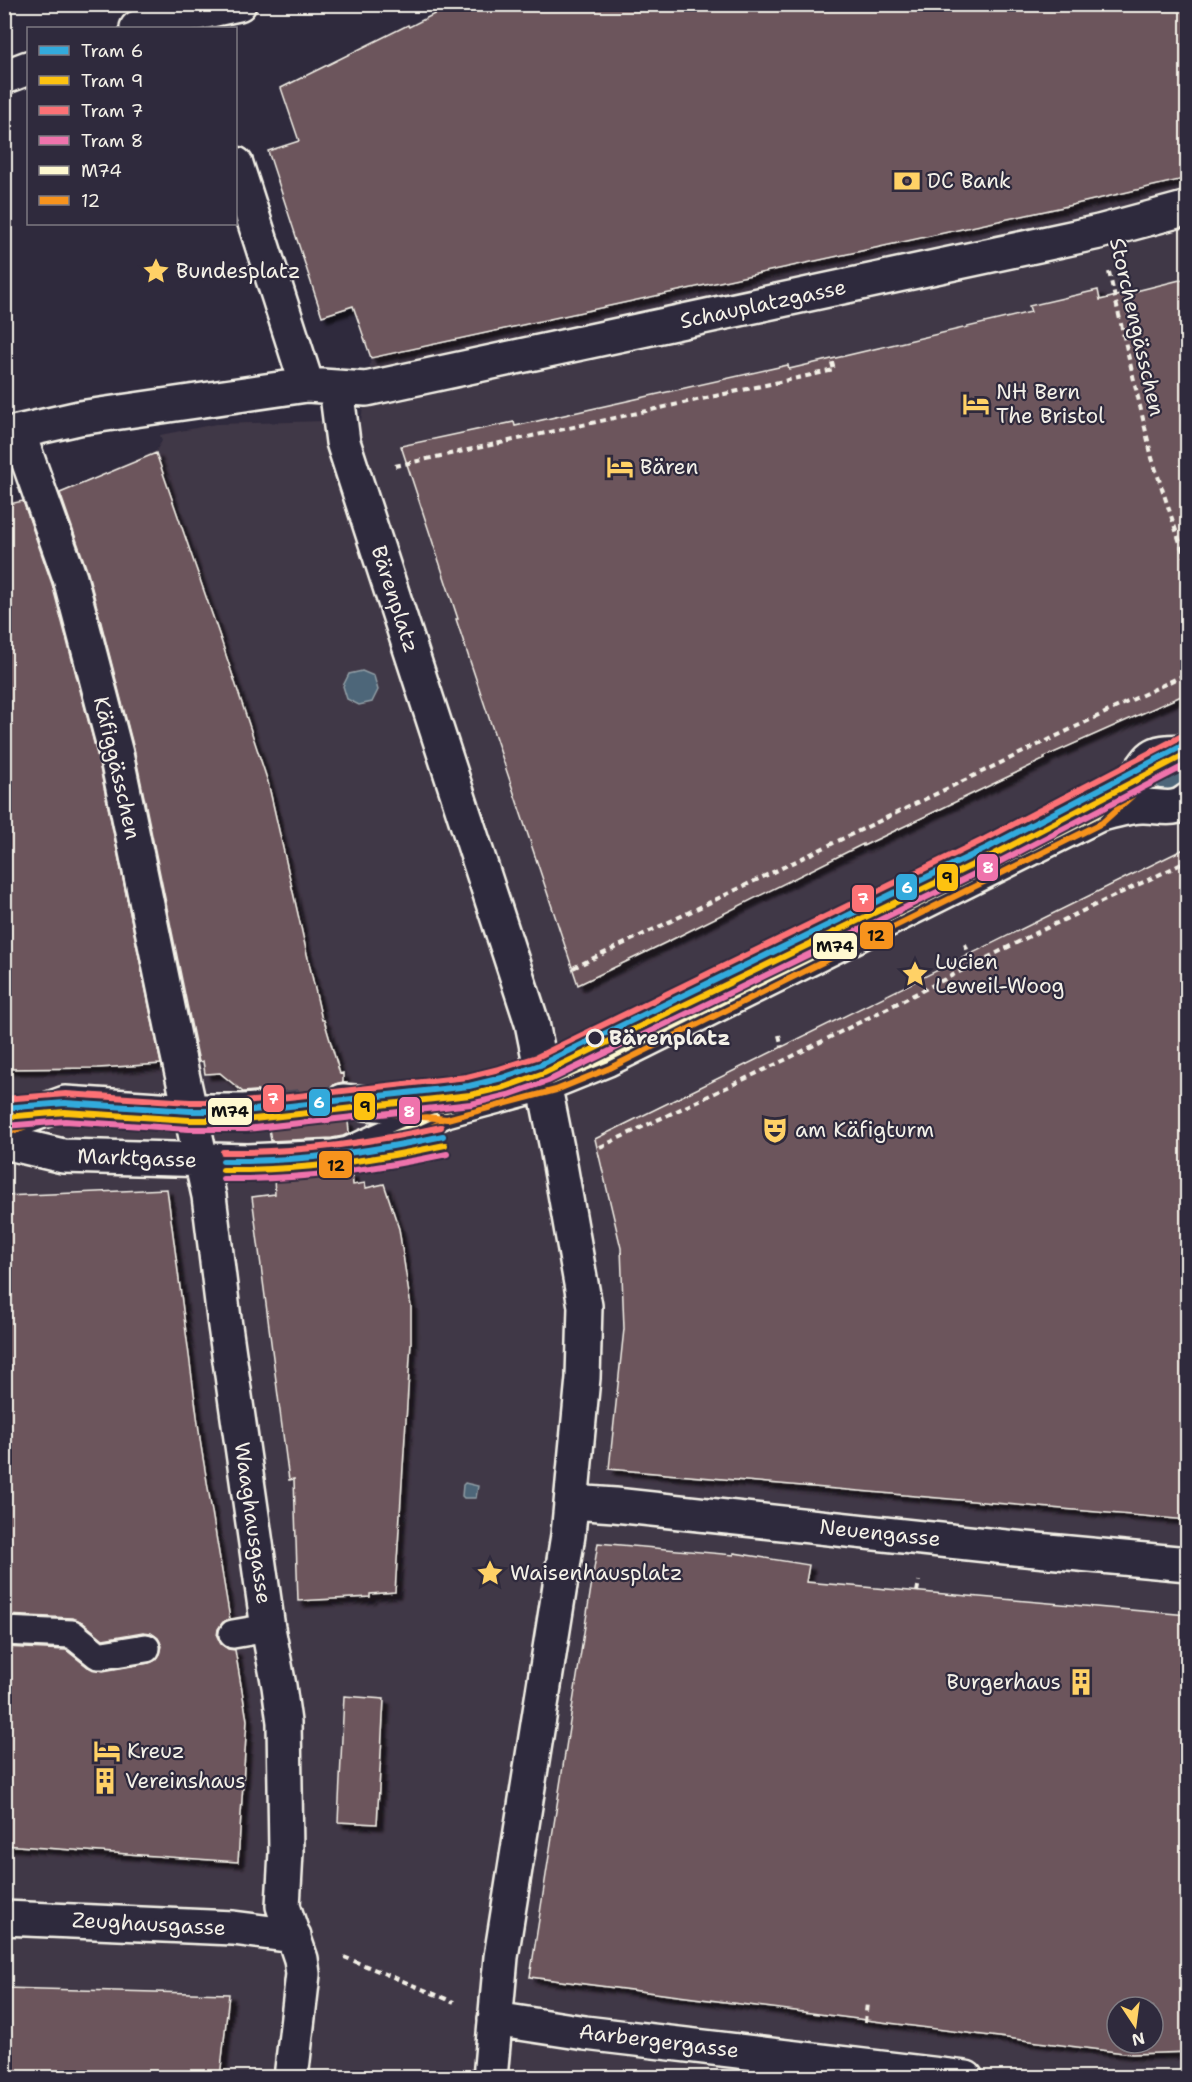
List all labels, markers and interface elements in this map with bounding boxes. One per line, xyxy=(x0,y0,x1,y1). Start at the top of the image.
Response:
legend xyxy=(27,27,237,225)
text: Tram 6 xyxy=(81,39,143,63)
text: Tram 9 xyxy=(81,69,143,93)
text: Tram 7 xyxy=(81,99,143,123)
text: Tram 8 xyxy=(81,129,143,153)
text: M74 xyxy=(81,159,122,183)
bank icon: DC Bank xyxy=(892,166,922,196)
place label: DC Bank xyxy=(927,167,1011,195)
text: 12 xyxy=(81,189,100,213)
street label: Storchengässchen xyxy=(1103,235,1171,419)
place icon: Bundesplatz xyxy=(141,256,171,286)
place label: Bundesplatz xyxy=(176,257,300,285)
street label: Schauplatzgasse xyxy=(677,273,849,335)
place label: NH Bern The Bristol xyxy=(996,378,1105,430)
hotel icon: NH Bern The Bristol xyxy=(961,389,991,419)
hotel icon: Bären xyxy=(605,452,635,482)
place label: Bären xyxy=(640,453,699,481)
street label: Bärenplatz xyxy=(365,542,425,656)
street label: Käfiggässchen xyxy=(87,694,147,842)
line badge: 8 xyxy=(976,853,999,882)
text: 8 xyxy=(982,857,994,878)
line badge: 9 xyxy=(936,863,959,892)
text: 9 xyxy=(941,867,953,888)
line badge: 6 xyxy=(895,873,918,901)
text: 6 xyxy=(901,877,913,898)
line badge: 7 xyxy=(851,884,875,913)
text: 7 xyxy=(857,888,869,909)
line badge: 12 xyxy=(859,921,894,950)
text: 12 xyxy=(867,925,885,946)
line badge: M74 xyxy=(812,932,858,960)
text: M74 xyxy=(816,936,854,957)
place label: Lucien Leweil-Woog xyxy=(935,948,1065,1000)
place icon: Lucien Leweil-Woog xyxy=(900,959,930,989)
place label: Bärenplatz xyxy=(609,1024,731,1052)
marker: Bärenplatz xyxy=(586,1029,604,1047)
line badge: 7 xyxy=(262,1084,285,1113)
text: 7 xyxy=(267,1088,279,1109)
line badge: 6 xyxy=(308,1088,331,1117)
text: 6 xyxy=(313,1092,325,1113)
line badge: 9 xyxy=(353,1092,376,1121)
text: 9 xyxy=(359,1096,371,1117)
line badge: 8 xyxy=(398,1096,421,1125)
line badge: M74 xyxy=(207,1097,253,1126)
text: M74 xyxy=(211,1101,249,1122)
text: 8 xyxy=(403,1101,415,1122)
theatre icon: am Käfigturm xyxy=(760,1115,790,1145)
place label: am Käfigturm xyxy=(795,1116,934,1144)
street label: Marktgasse xyxy=(77,1142,197,1174)
line badge: 12 xyxy=(318,1150,353,1179)
text: 12 xyxy=(327,1155,345,1176)
street label: Waaghausgasse xyxy=(228,1440,278,1606)
street label: Neuengasse xyxy=(818,1513,942,1553)
place icon: Waisenhausplatz xyxy=(475,1558,505,1588)
place label: Waisenhausplatz xyxy=(510,1559,683,1587)
building icon: Burgerhaus xyxy=(1066,1667,1096,1697)
place label: Burgerhaus xyxy=(946,1668,1061,1696)
hotel icon: Kreuz xyxy=(92,1736,122,1766)
place label: Kreuz xyxy=(127,1737,184,1765)
building icon: Vereinshaus xyxy=(90,1766,120,1796)
place label: Vereinshaus xyxy=(125,1767,246,1795)
street label: Zeughausgasse xyxy=(71,1906,227,1942)
north arrow xyxy=(1105,1995,1165,2055)
street label: Aarbergergasse xyxy=(577,2017,741,2065)
text: N xyxy=(1130,2027,1147,2051)

